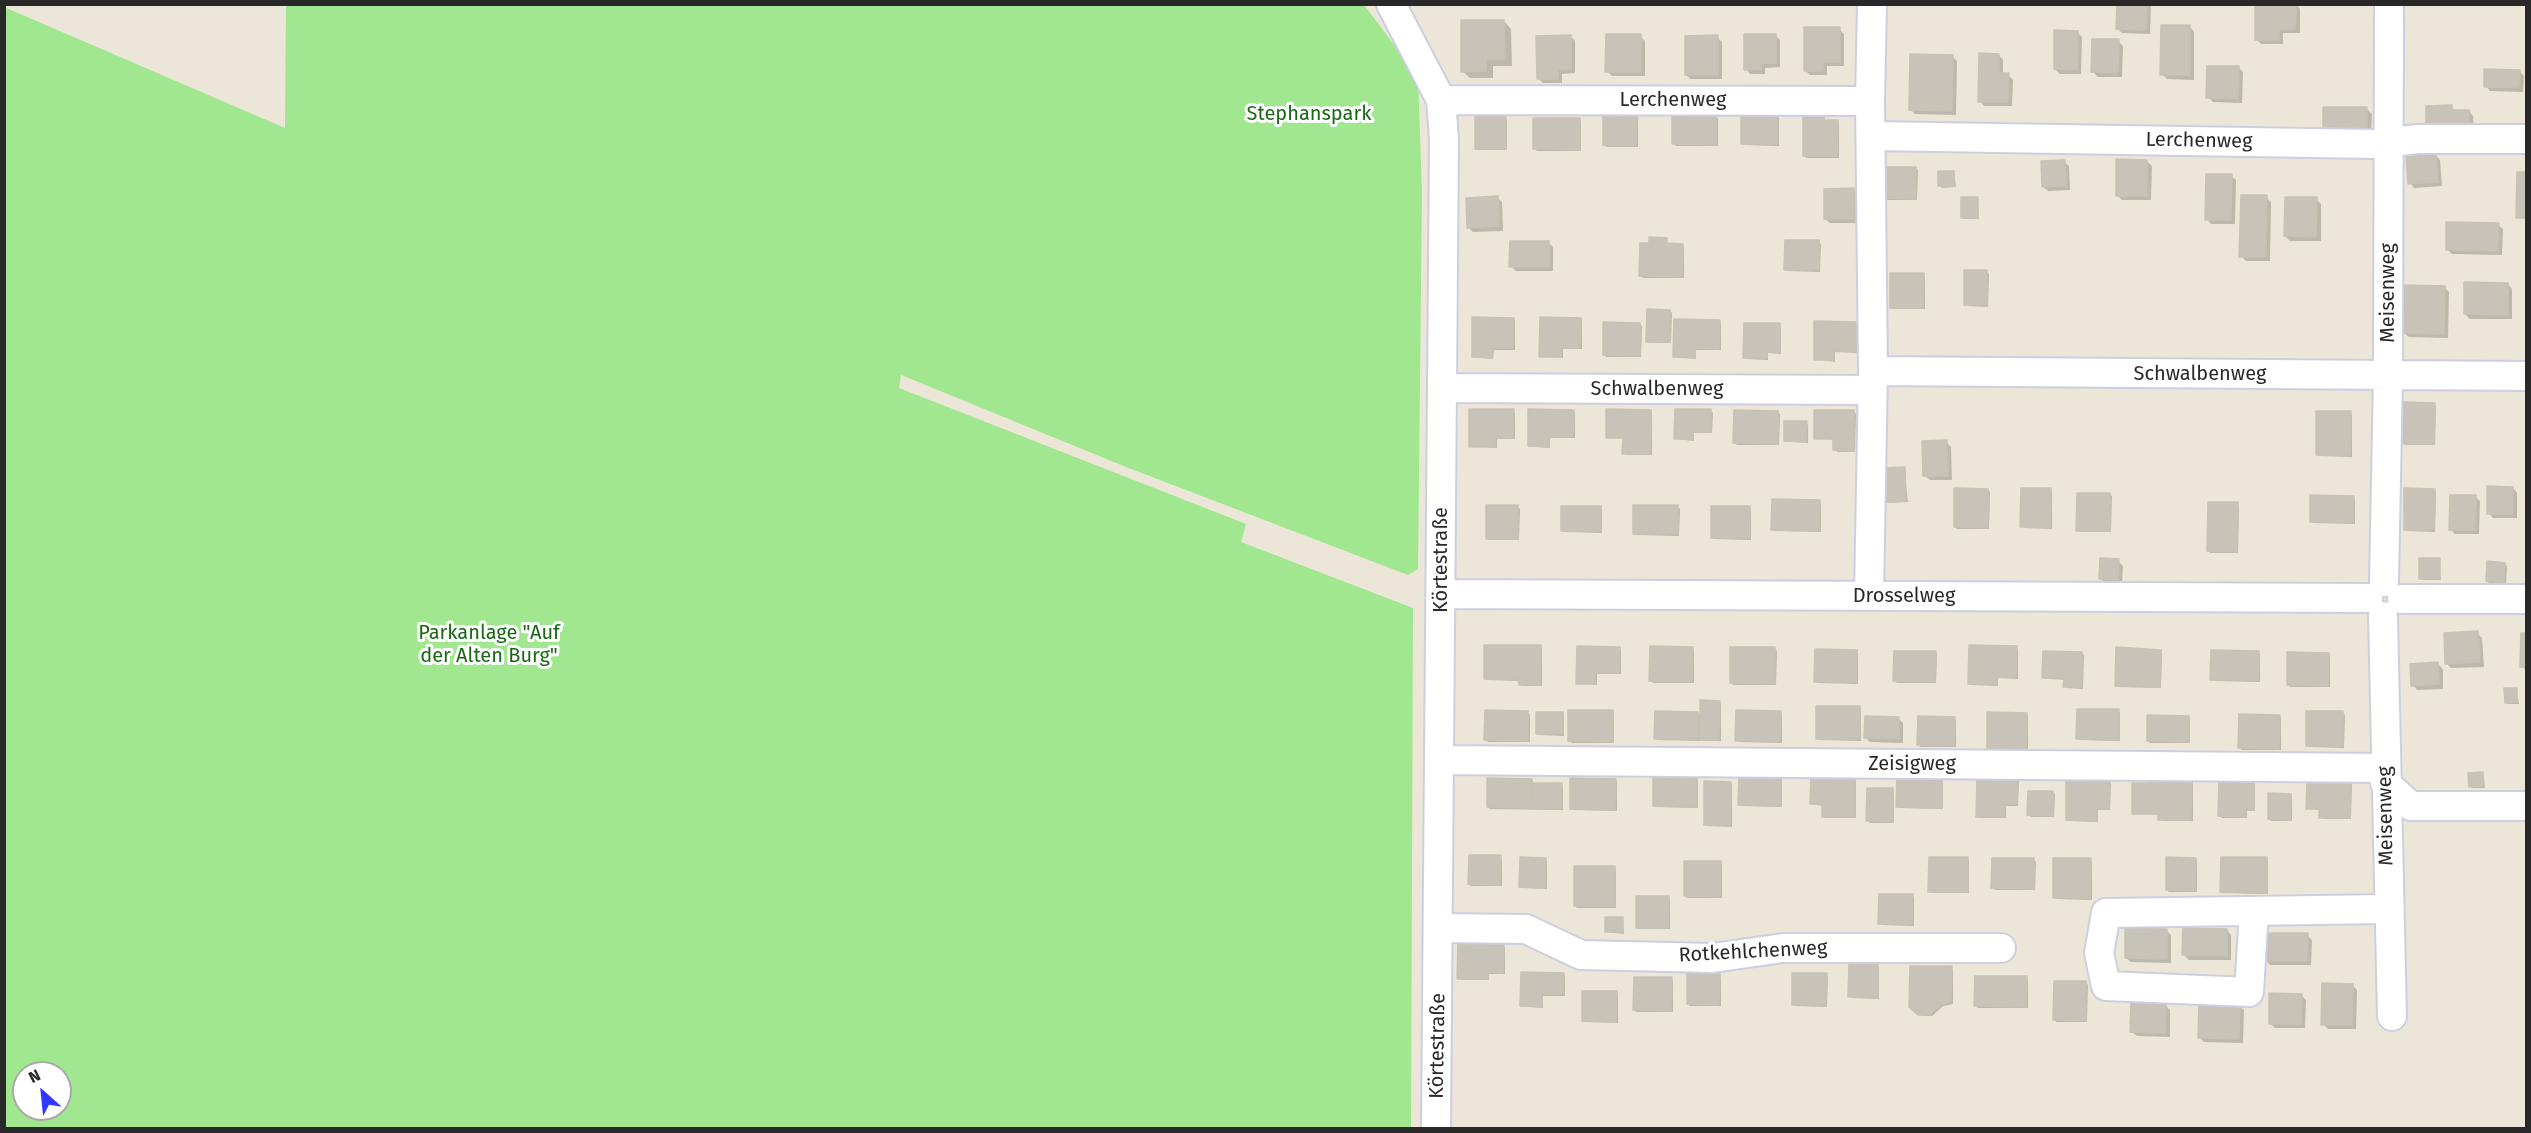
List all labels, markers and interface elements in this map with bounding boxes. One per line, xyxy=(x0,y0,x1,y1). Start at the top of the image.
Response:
street label: Lerchenweg xyxy=(1619,88,1727,112)
park label: Stephanspark xyxy=(1247,102,1371,126)
street label: Lerchenweg xyxy=(2145,128,2253,154)
street label: Meisenweg xyxy=(2376,243,2400,343)
street label: Schwalbenweg xyxy=(2134,362,2266,386)
street label: Schwalbenweg xyxy=(1591,377,1723,401)
street label: Körtestraße xyxy=(1429,507,1453,613)
street label: Drosselweg xyxy=(1853,584,1955,608)
park label: Parkanlage "Auf der Alten Burg" xyxy=(418,621,560,668)
street label: Zeisigweg xyxy=(1868,752,1956,776)
street label: Meisenweg xyxy=(2373,766,2399,866)
street label: Rotkehlchenweg xyxy=(1678,936,1828,968)
street label: Körtestraße xyxy=(1425,993,1451,1099)
north arrow xyxy=(12,1061,72,1121)
text: N xyxy=(25,1065,44,1087)

